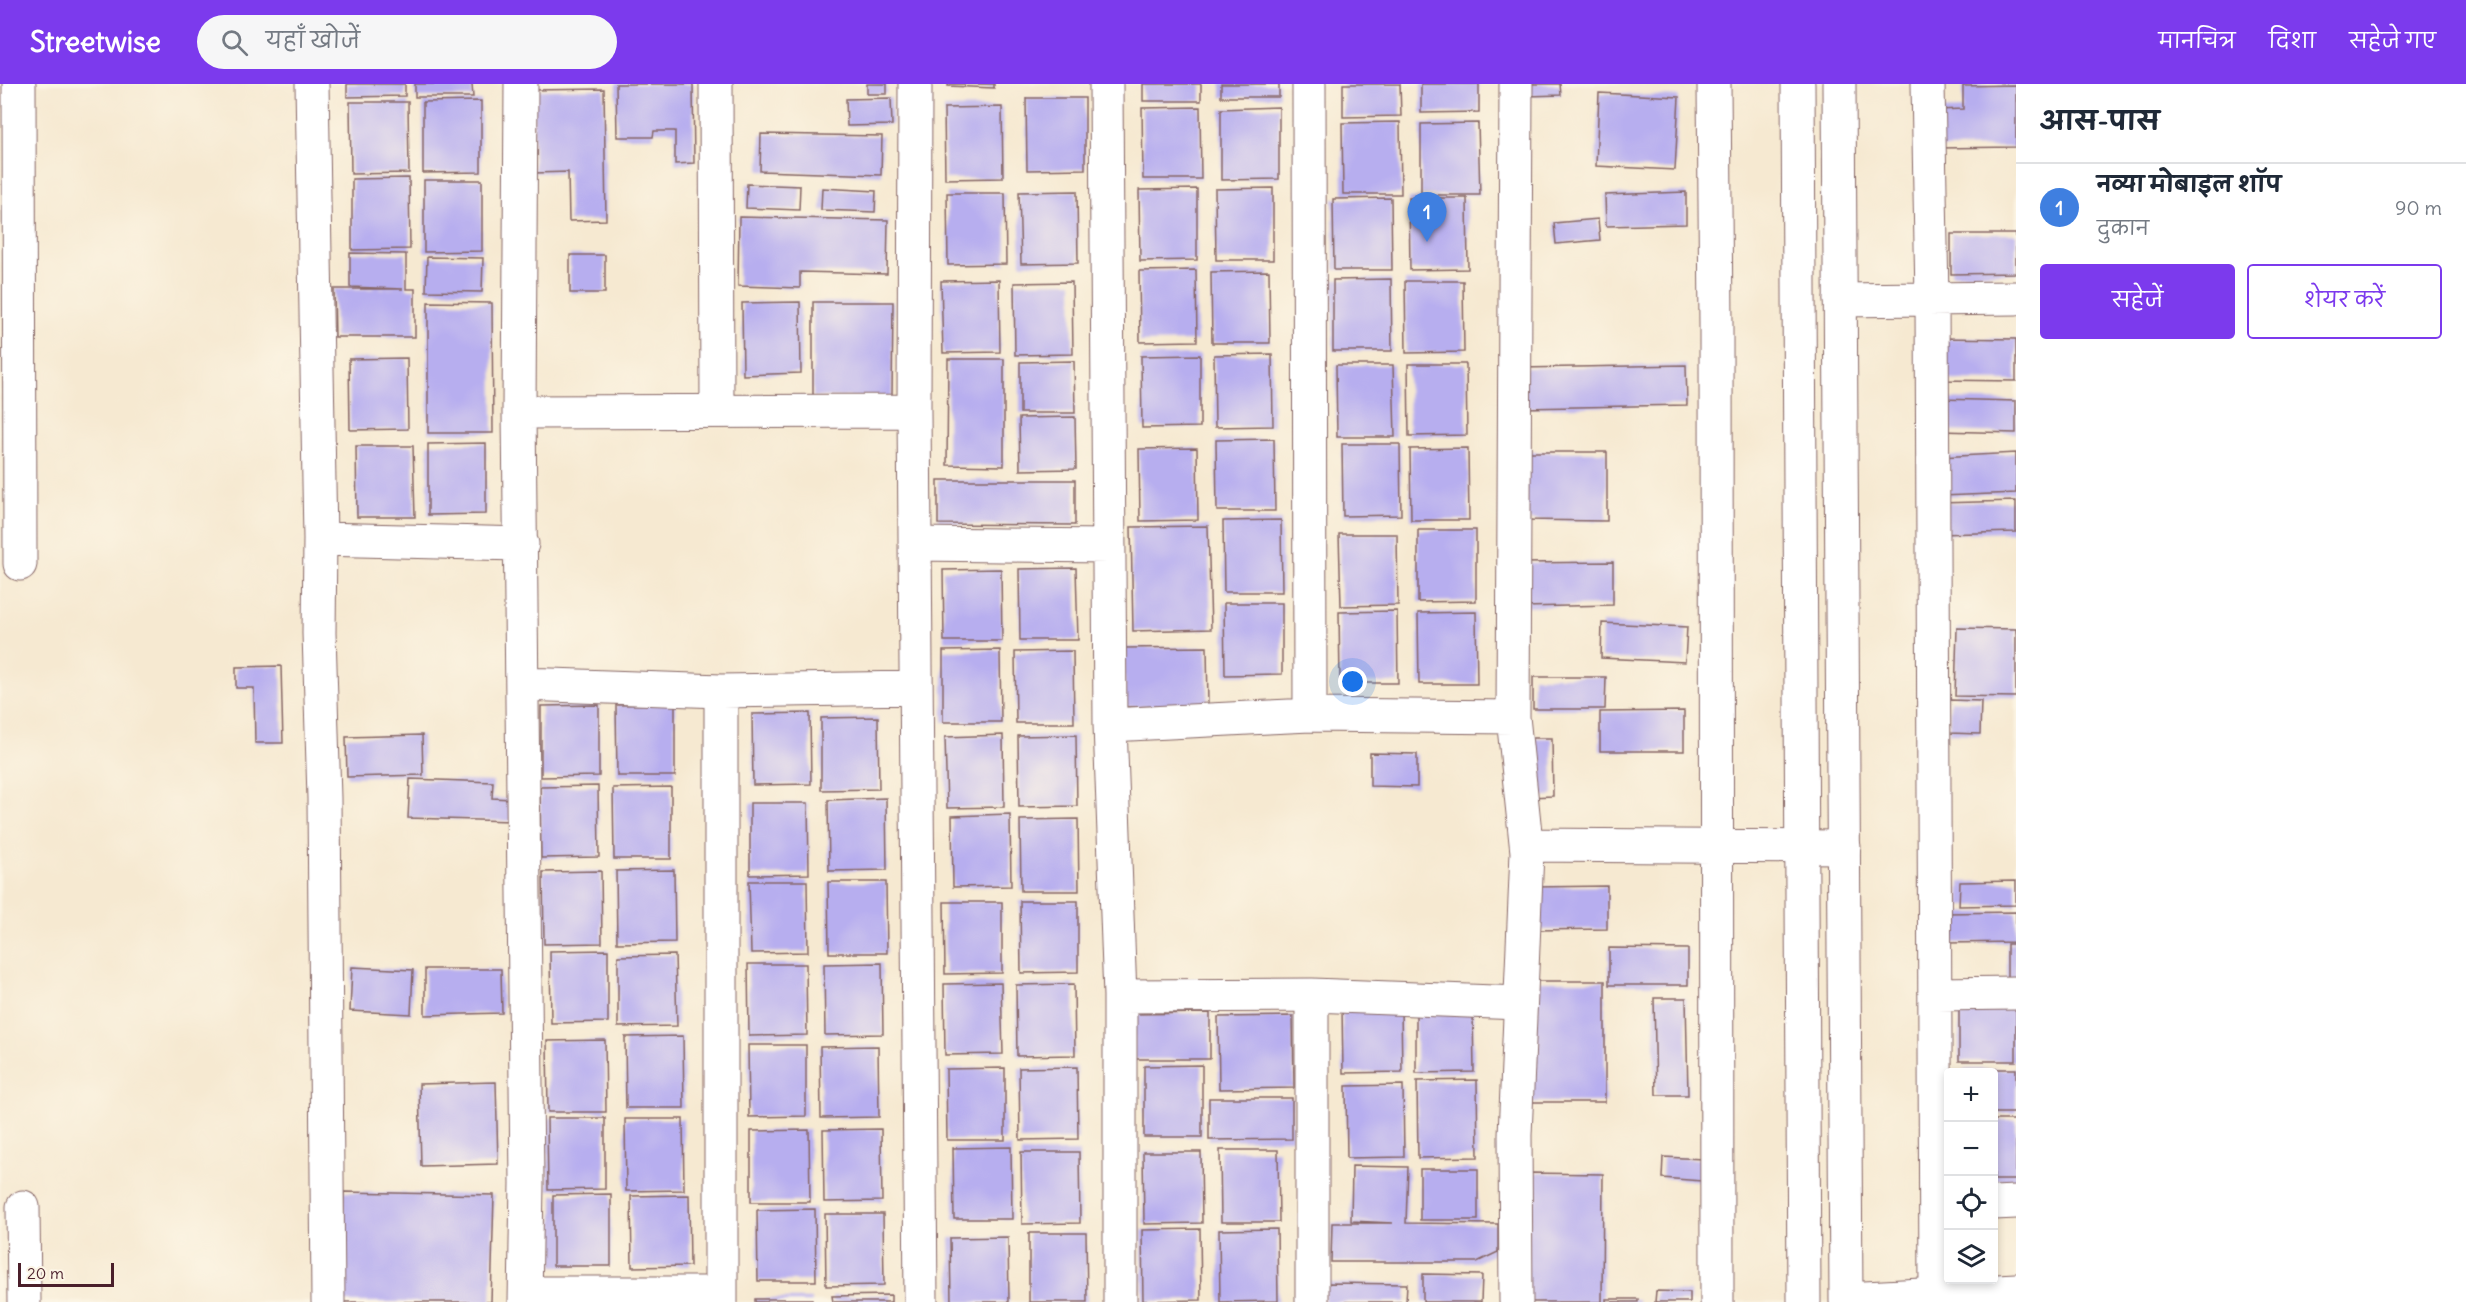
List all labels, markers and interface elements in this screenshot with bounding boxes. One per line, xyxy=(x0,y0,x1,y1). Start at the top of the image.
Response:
search box xyxy=(197,15,617,69)
text: Streetwise xyxy=(30,24,161,60)
icon: search xyxy=(218,26,251,59)
text: यहाँ खोजें xyxy=(266,26,360,54)
text: मानचित्र xyxy=(2158,27,2236,54)
text: दिशा xyxy=(2269,27,2316,54)
text: सहेजे गए xyxy=(2349,27,2436,54)
text: आस-पास xyxy=(2040,104,2160,137)
text: नव्या मोबाइल शॉप xyxy=(2097,170,2281,198)
pin: 1 xyxy=(1408,192,1446,242)
text: 1 xyxy=(2056,195,2063,220)
text: 90 m xyxy=(2395,195,2442,220)
text: दुकान xyxy=(2097,215,2149,240)
button: सहेजें xyxy=(2040,264,2235,339)
button: शेयर करें xyxy=(2247,264,2442,339)
your location xyxy=(1338,667,1367,696)
map controls xyxy=(1944,1068,1998,1284)
button: + xyxy=(1944,1068,1998,1122)
button: − xyxy=(1944,1122,1998,1176)
button: locate xyxy=(1944,1176,1998,1230)
button: layers xyxy=(1944,1230,1998,1284)
scale bar xyxy=(18,1260,114,1288)
text: 20 m xyxy=(27,1263,64,1283)

